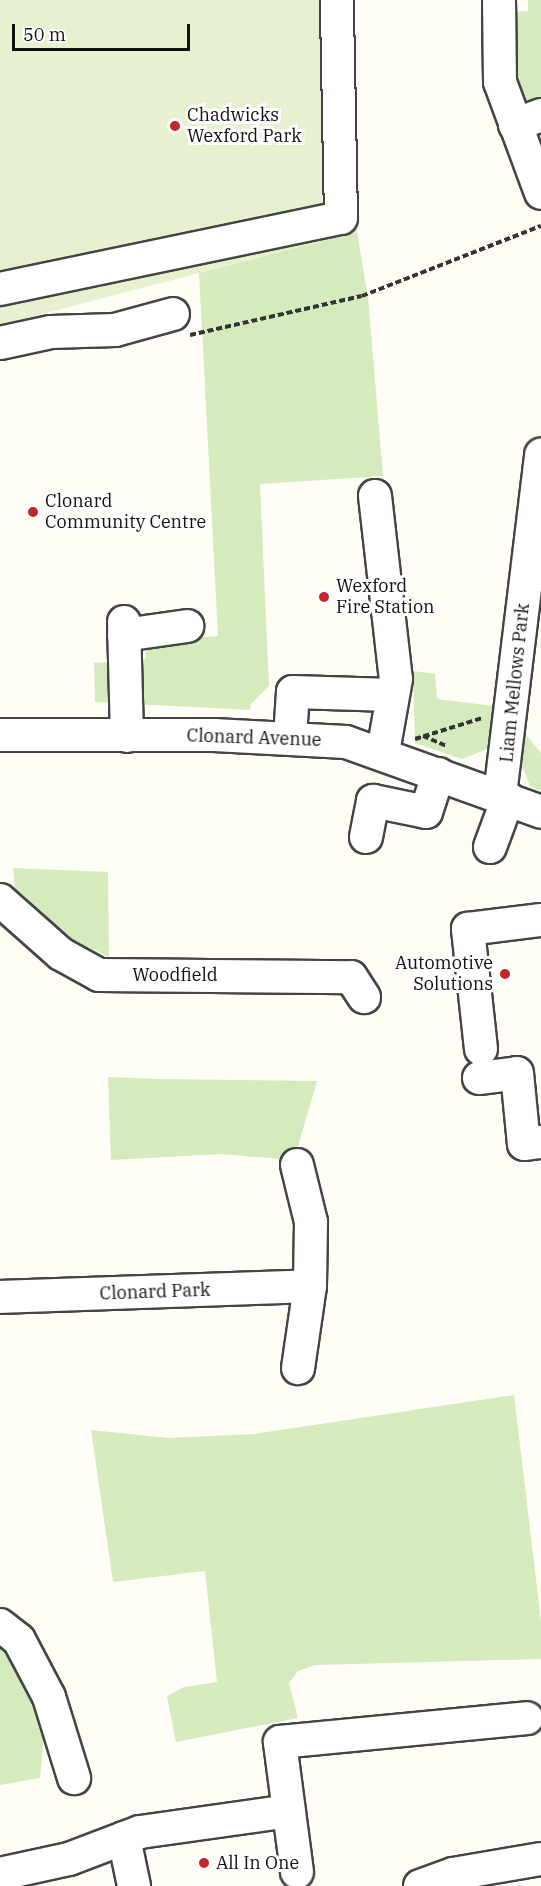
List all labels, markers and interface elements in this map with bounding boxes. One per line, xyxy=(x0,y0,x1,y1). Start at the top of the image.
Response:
scale bar xyxy=(15,12,194,50)
text: 50 m xyxy=(23,23,66,46)
place label: Chadwicks Wexford Park xyxy=(187,105,302,148)
marker: Chadwicks Wexford Park xyxy=(168,119,182,133)
place label: Clonard Community Centre xyxy=(45,491,206,534)
marker: Clonard Community Centre xyxy=(26,505,40,519)
place label: Wexford Fire Station xyxy=(336,576,435,618)
marker: Wexford Fire Station xyxy=(317,590,331,604)
street label: Liam Mellows Park xyxy=(496,602,534,764)
street label: Clonard Avenue xyxy=(186,725,322,751)
place label: Automotive Solutions xyxy=(395,953,493,996)
street label: Woodfield xyxy=(132,964,218,986)
marker: Automotive Solutions xyxy=(498,967,512,981)
street label: Clonard Park xyxy=(99,1279,211,1305)
place label: All In One xyxy=(216,1852,299,1874)
marker: All In One xyxy=(197,1856,211,1870)

